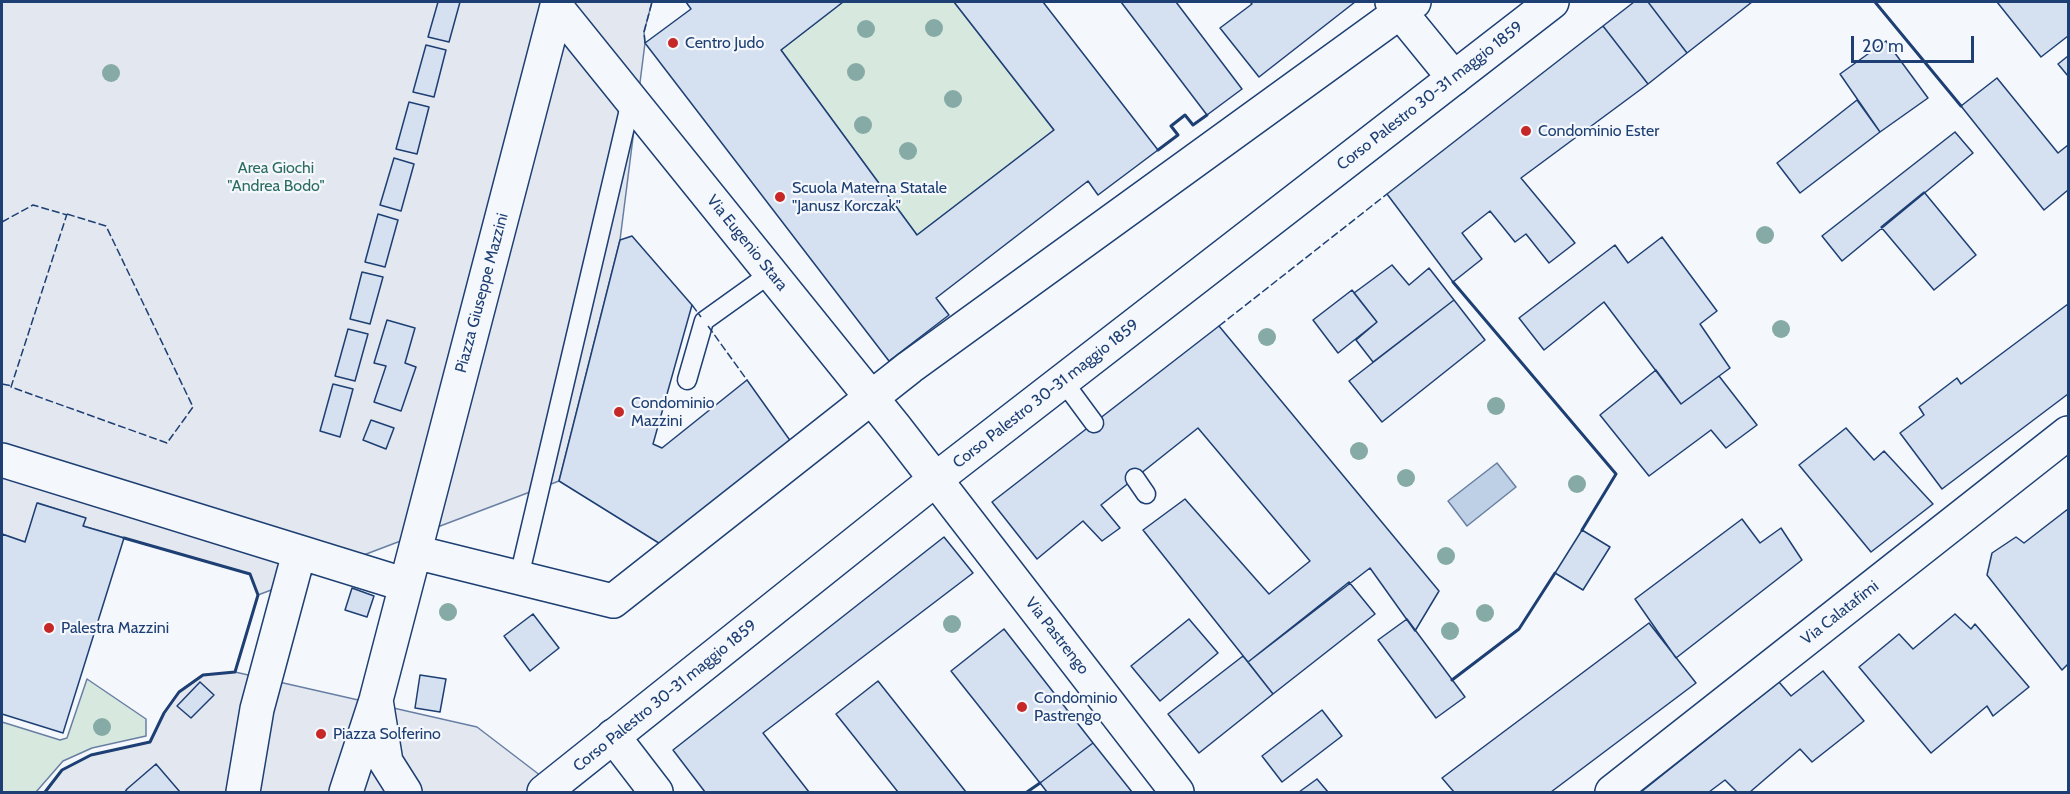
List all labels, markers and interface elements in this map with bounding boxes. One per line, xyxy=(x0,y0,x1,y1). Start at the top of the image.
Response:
street label: Corso Palestro 30-31 maggio 1859 xyxy=(1333,17,1527,175)
scale bar xyxy=(1854,24,1977,62)
place label: Centro Judo xyxy=(685,33,764,53)
text: 20 m xyxy=(1862,35,1904,57)
marker: Centro Judo xyxy=(666,36,680,50)
place label: Condominio Ester xyxy=(1538,121,1659,141)
marker: Condominio Ester xyxy=(1519,124,1533,138)
park label: Area Giochi "Andrea Bodo" xyxy=(227,158,325,196)
place label: Scuola Materna Statale "Janusz Korczak" xyxy=(792,178,947,216)
marker: Scuola Materna Statale "Janusz Korczak" xyxy=(773,190,787,204)
street label: Via Eugenio Stara xyxy=(702,191,792,295)
street label: Piazza Giuseppe Mazzini xyxy=(451,211,513,375)
street label: Corso Palestro 30-31 maggio 1859 xyxy=(949,315,1143,473)
place label: Condominio Mazzini xyxy=(631,393,715,431)
marker: Condominio Mazzini xyxy=(612,405,626,419)
street label: Via Calatafimi xyxy=(1797,577,1883,649)
street label: Via Pastrengo xyxy=(1021,594,1093,678)
street label: Corso Palestro 30-31 maggio 1859 xyxy=(569,616,761,776)
place label: Palestra Mazzini xyxy=(61,618,169,638)
marker: Palestra Mazzini xyxy=(42,621,56,635)
place label: Condominio Pastrengo xyxy=(1034,688,1118,726)
marker: Condominio Pastrengo xyxy=(1015,700,1029,714)
place label: Piazza Solferino xyxy=(333,724,441,744)
marker: Piazza Solferino xyxy=(314,727,328,741)

